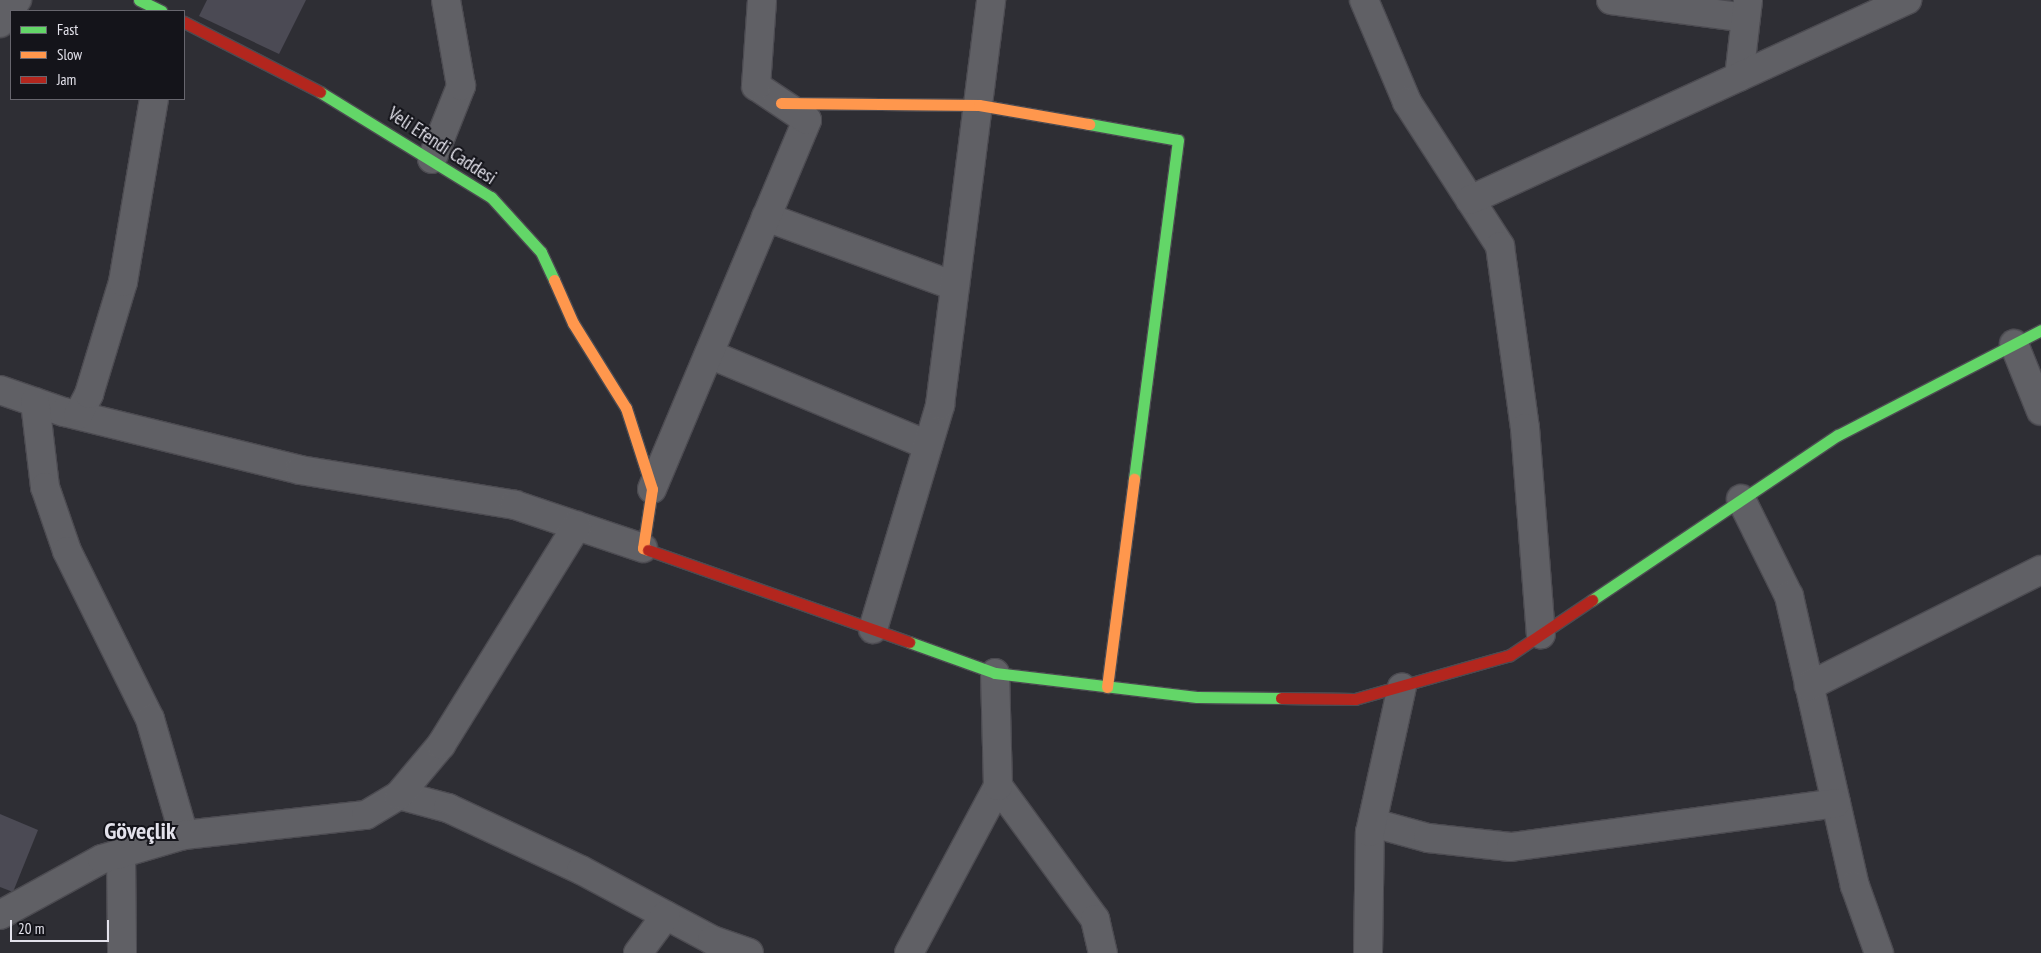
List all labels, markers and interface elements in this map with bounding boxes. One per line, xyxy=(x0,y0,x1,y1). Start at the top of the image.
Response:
legend xyxy=(10,10,185,100)
text: Fast xyxy=(57,20,78,39)
text: Slow xyxy=(57,45,82,64)
text: Jam xyxy=(57,70,76,89)
street label: Veli Efendi Caddesi xyxy=(384,102,500,190)
district label: Göveçlik xyxy=(104,817,176,845)
scale bar xyxy=(12,910,111,942)
text: 20 m xyxy=(18,919,44,938)

